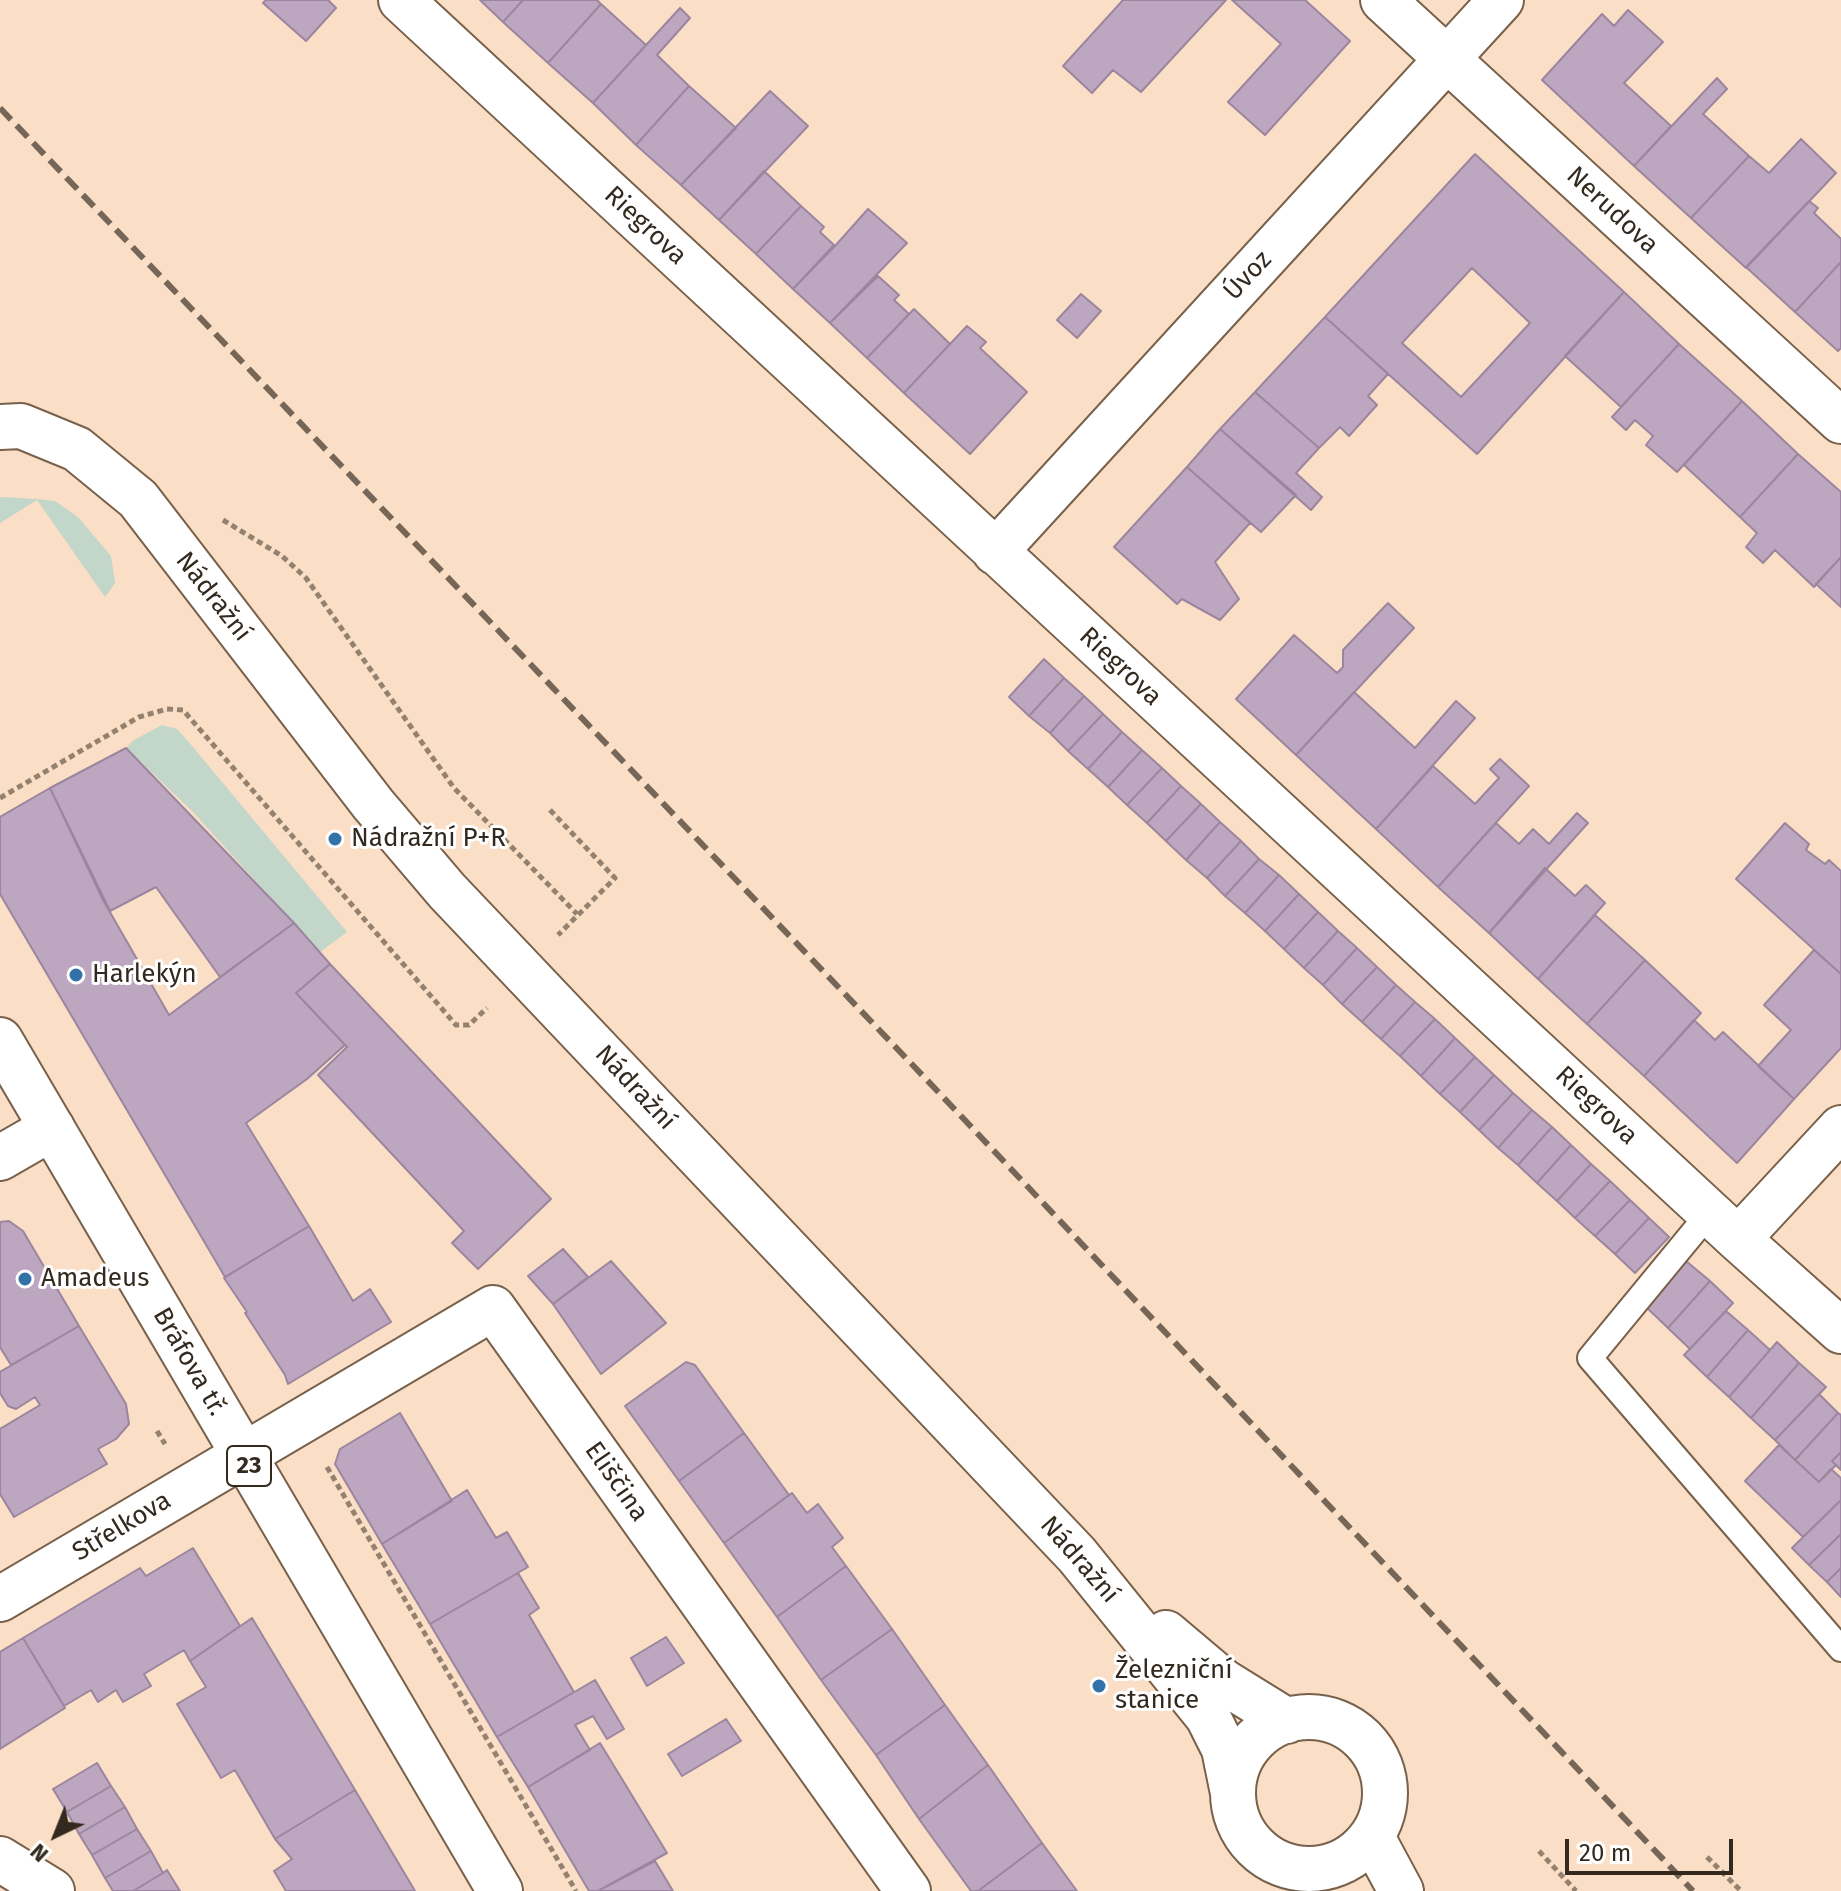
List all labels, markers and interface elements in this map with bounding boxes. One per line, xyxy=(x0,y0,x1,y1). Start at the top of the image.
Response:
street label: Nerudova xyxy=(1560,161,1664,261)
street label: Riegrova xyxy=(597,180,693,272)
street label: Úvoz xyxy=(1217,245,1279,307)
street label: Nádražní xyxy=(168,546,258,648)
street label: Riegrova xyxy=(1072,621,1168,713)
place label: Nádražní P+R xyxy=(351,823,506,855)
marker: Nádražní P+R xyxy=(326,830,344,848)
place label: Harlekýn xyxy=(92,959,197,991)
marker: Harlekýn xyxy=(67,966,85,984)
street label: Nádražní xyxy=(588,1039,682,1137)
street label: Riegrova xyxy=(1548,1060,1644,1152)
place label: Amadeus xyxy=(41,1263,149,1295)
marker: Amadeus xyxy=(16,1270,34,1288)
street label: Bráfova tř. xyxy=(146,1302,232,1422)
street label: Eliščina xyxy=(577,1436,655,1528)
road number: 23 xyxy=(227,1446,271,1486)
street label: Střelkova xyxy=(67,1485,177,1569)
street label: Nádražní xyxy=(1033,1510,1125,1610)
place label: Železniční stanice xyxy=(1115,1655,1233,1716)
marker: Železniční stanice xyxy=(1090,1677,1108,1695)
north arrow xyxy=(16,1795,96,1875)
scale bar xyxy=(1569,1823,1737,1873)
text: N xyxy=(25,1838,54,1868)
text: 20 m xyxy=(1579,1839,1631,1867)

